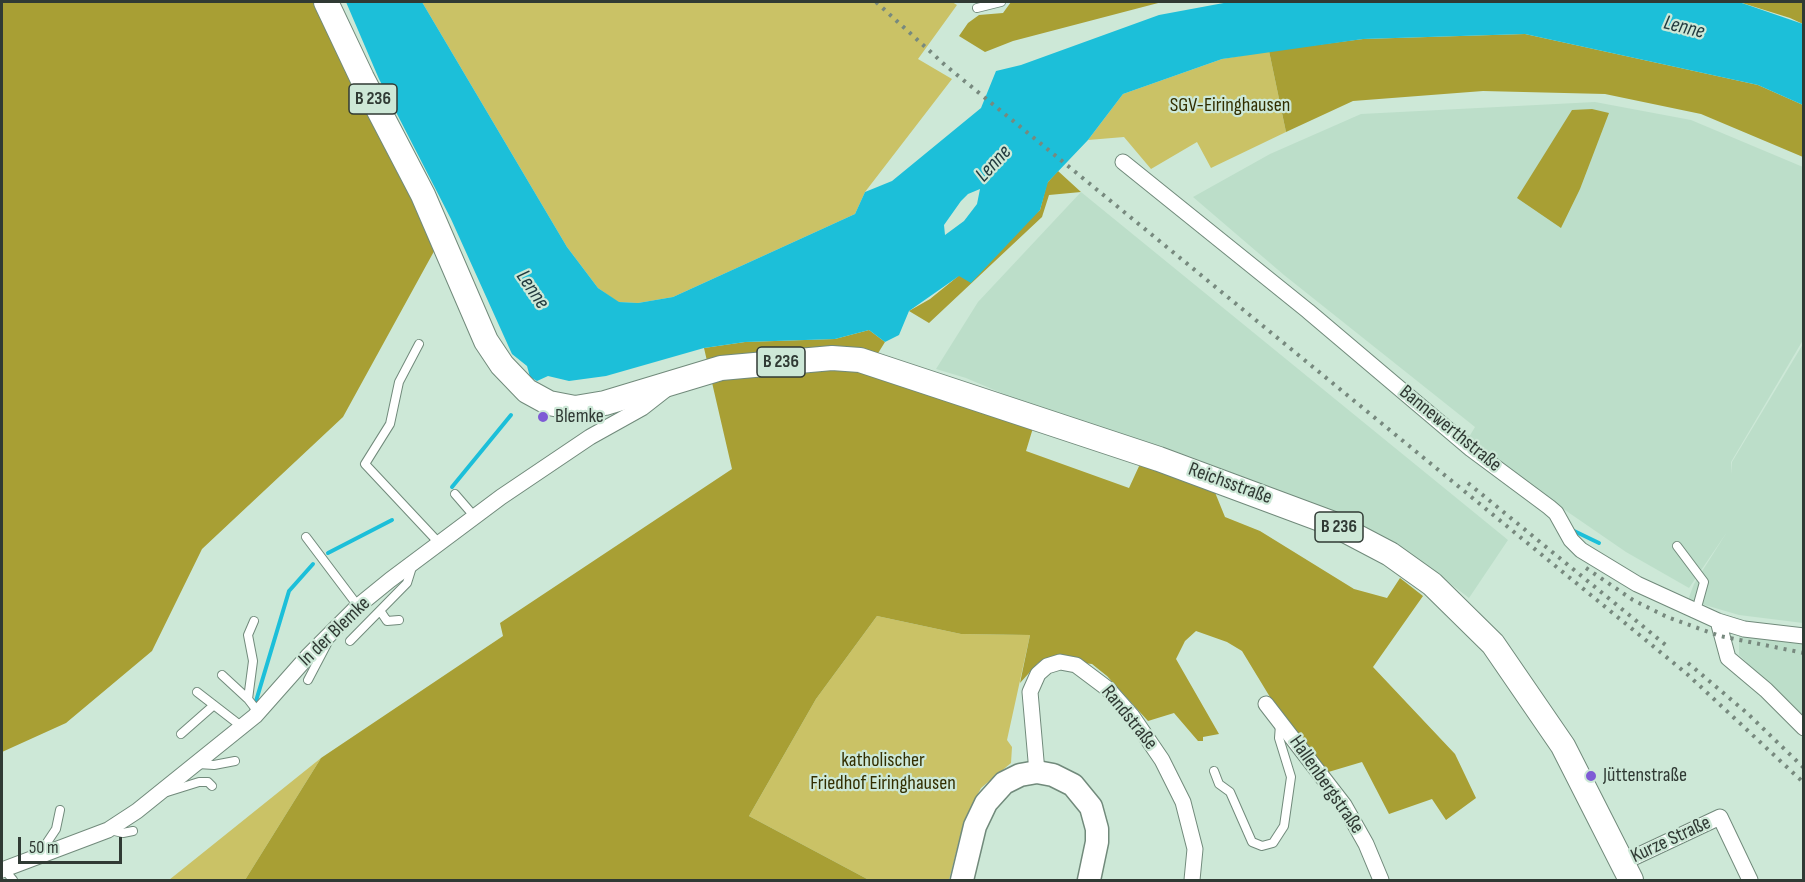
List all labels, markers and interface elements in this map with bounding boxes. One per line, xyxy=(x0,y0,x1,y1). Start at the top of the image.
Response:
water label: Lenne xyxy=(1661,11,1707,45)
road number: B 236 xyxy=(349,84,397,114)
park label: SGV-Eiringhausen xyxy=(1170,94,1290,118)
water label: Lenne xyxy=(971,140,1017,188)
water label: Lenne xyxy=(510,266,554,314)
road number: B 236 xyxy=(757,347,805,377)
street label: Bannewerthstraße xyxy=(1394,381,1506,477)
place label: Blemke xyxy=(555,405,604,429)
marker: Blemke xyxy=(536,410,550,424)
street label: Reichsstraße xyxy=(1185,458,1275,510)
road number: B 236 xyxy=(1315,512,1363,542)
street label: In der Blemke xyxy=(294,592,376,672)
street label: Randstraße xyxy=(1096,681,1162,755)
street label: Hallenbergstraße xyxy=(1283,731,1369,839)
park label: katholischer Friedhof Eiringhausen xyxy=(810,749,956,796)
place label: Jüttenstraße xyxy=(1603,764,1687,788)
marker: Jüttenstraße xyxy=(1584,769,1598,783)
street label: Kurze Straße xyxy=(1627,811,1715,869)
scale bar xyxy=(21,825,124,863)
text: 50 m xyxy=(29,837,59,858)

